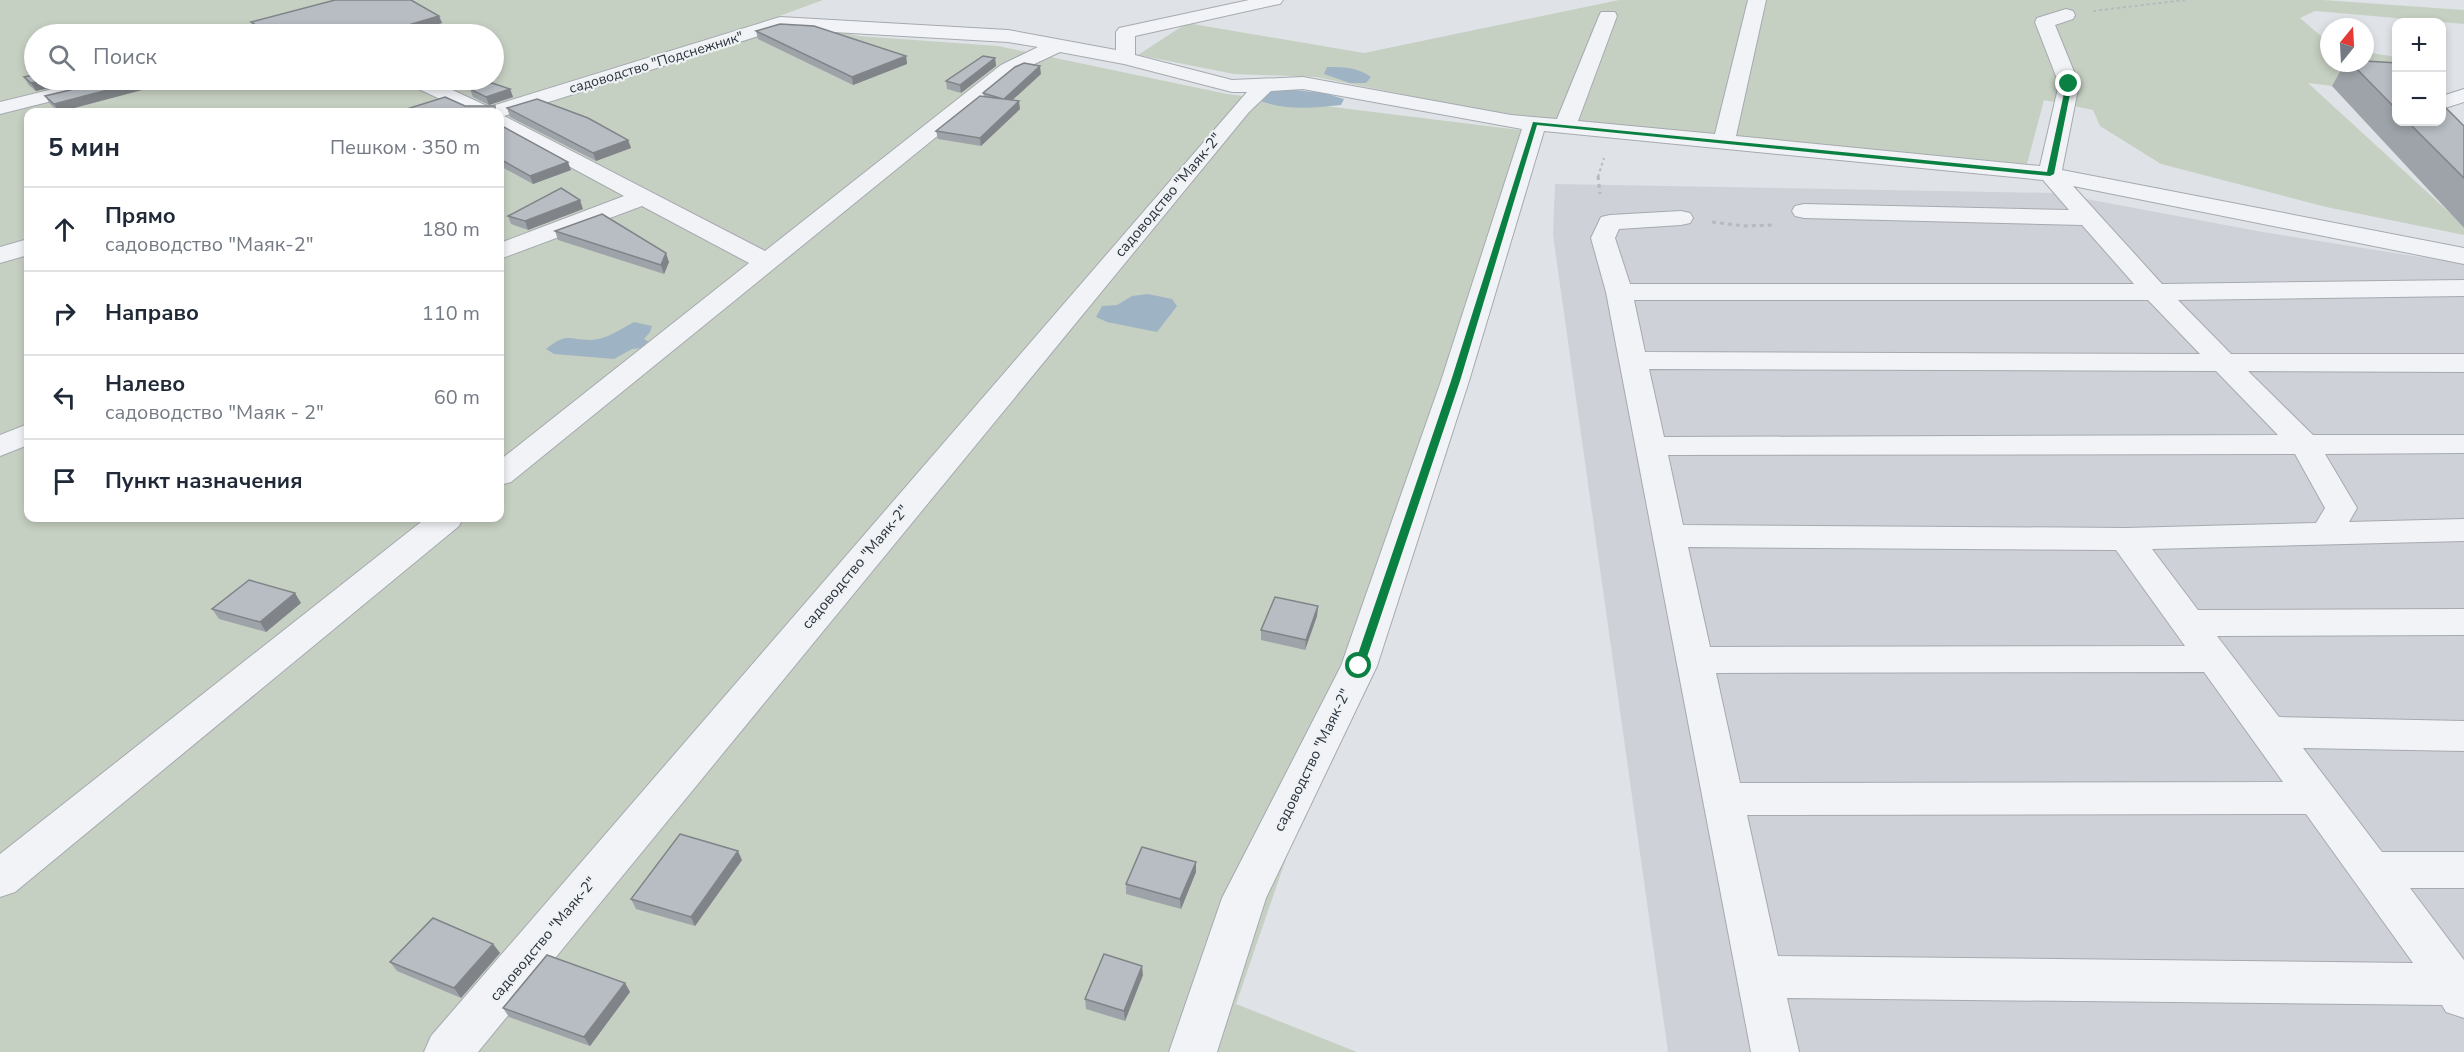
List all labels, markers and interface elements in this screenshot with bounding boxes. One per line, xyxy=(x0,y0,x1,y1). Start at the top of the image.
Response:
north arrow xyxy=(2320,18,2374,72)
map controls xyxy=(2392,18,2446,126)
button: + xyxy=(2392,18,2446,72)
search box xyxy=(24,24,504,90)
street label: садоводство "Подснежник" xyxy=(567,27,746,98)
icon: search xyxy=(45,41,78,74)
text: Поиск xyxy=(93,42,157,72)
route end xyxy=(2055,70,2081,96)
button: − xyxy=(2392,72,2446,126)
street label: садоводство "Маяк-2" xyxy=(1110,129,1226,261)
text: 5 мин xyxy=(48,130,120,165)
text: Пешком · 350 m xyxy=(330,134,480,161)
text: Прямо xyxy=(105,201,176,231)
icon: ahead xyxy=(48,213,81,246)
text: 180 m xyxy=(422,216,480,243)
text: садоводство "Маяк-2" xyxy=(105,231,314,258)
icon: right xyxy=(48,297,81,330)
text: Направо xyxy=(105,298,199,328)
text: 110 m xyxy=(422,300,480,327)
text: Налево xyxy=(105,369,185,399)
icon: left xyxy=(48,381,81,414)
text: 60 m xyxy=(434,384,480,411)
text: садоводство "Маяк - 2" xyxy=(105,399,324,426)
icon: arrive xyxy=(48,465,81,498)
text: Пункт назначения xyxy=(105,466,303,496)
street label: садоводство "Маяк-2" xyxy=(797,501,913,633)
route start xyxy=(1345,652,1371,678)
street label: садоводство "Маяк-2" xyxy=(1269,685,1355,835)
street label: садоводство "Маяк-2" xyxy=(485,873,601,1005)

